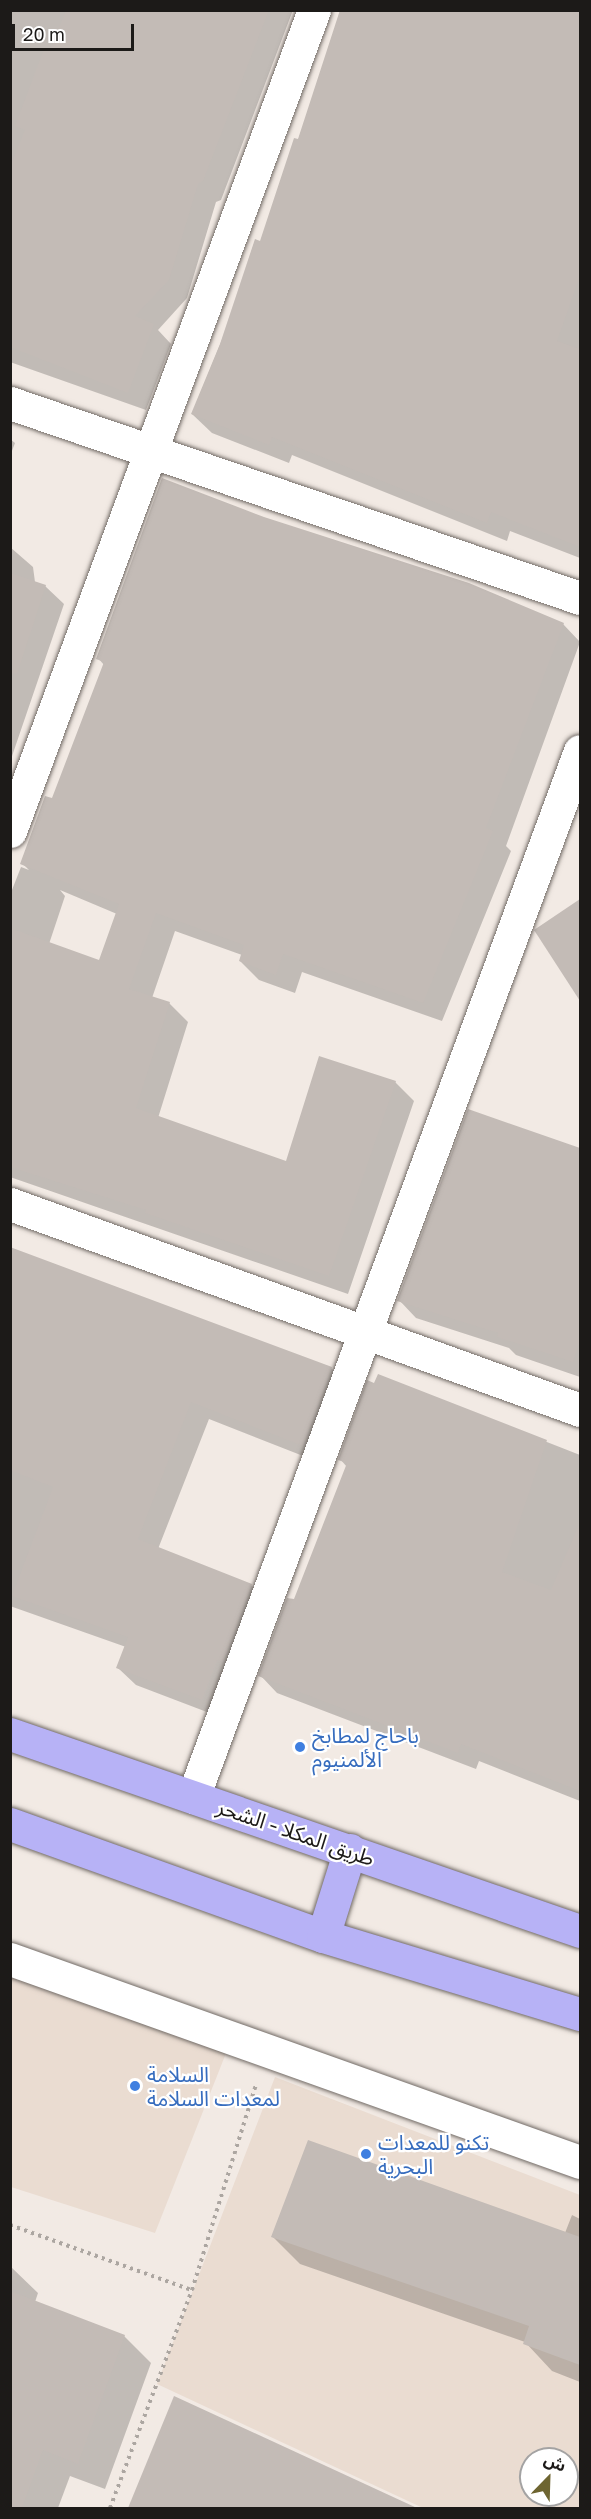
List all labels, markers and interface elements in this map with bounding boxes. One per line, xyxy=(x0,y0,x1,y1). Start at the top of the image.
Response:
scale bar xyxy=(15,12,136,50)
text: 20 m xyxy=(23,23,65,45)
place label: باحاج لمطابخ الألمنيوم xyxy=(312,1722,419,1772)
marker: باحاج لمطابخ الألمنيوم xyxy=(293,1740,307,1754)
street label: طريق المكلا - الشحر xyxy=(214,1793,378,1871)
place label: السلامة لمعدات السلامة xyxy=(147,2061,280,2111)
marker: السلامة لمعدات السلامة xyxy=(128,2079,142,2093)
place label: تكنو للمعدات البحرية xyxy=(378,2129,489,2179)
marker: تكنو للمعدات البحرية xyxy=(359,2147,373,2161)
north arrow xyxy=(519,2447,579,2507)
text: ش xyxy=(541,2449,569,2476)

